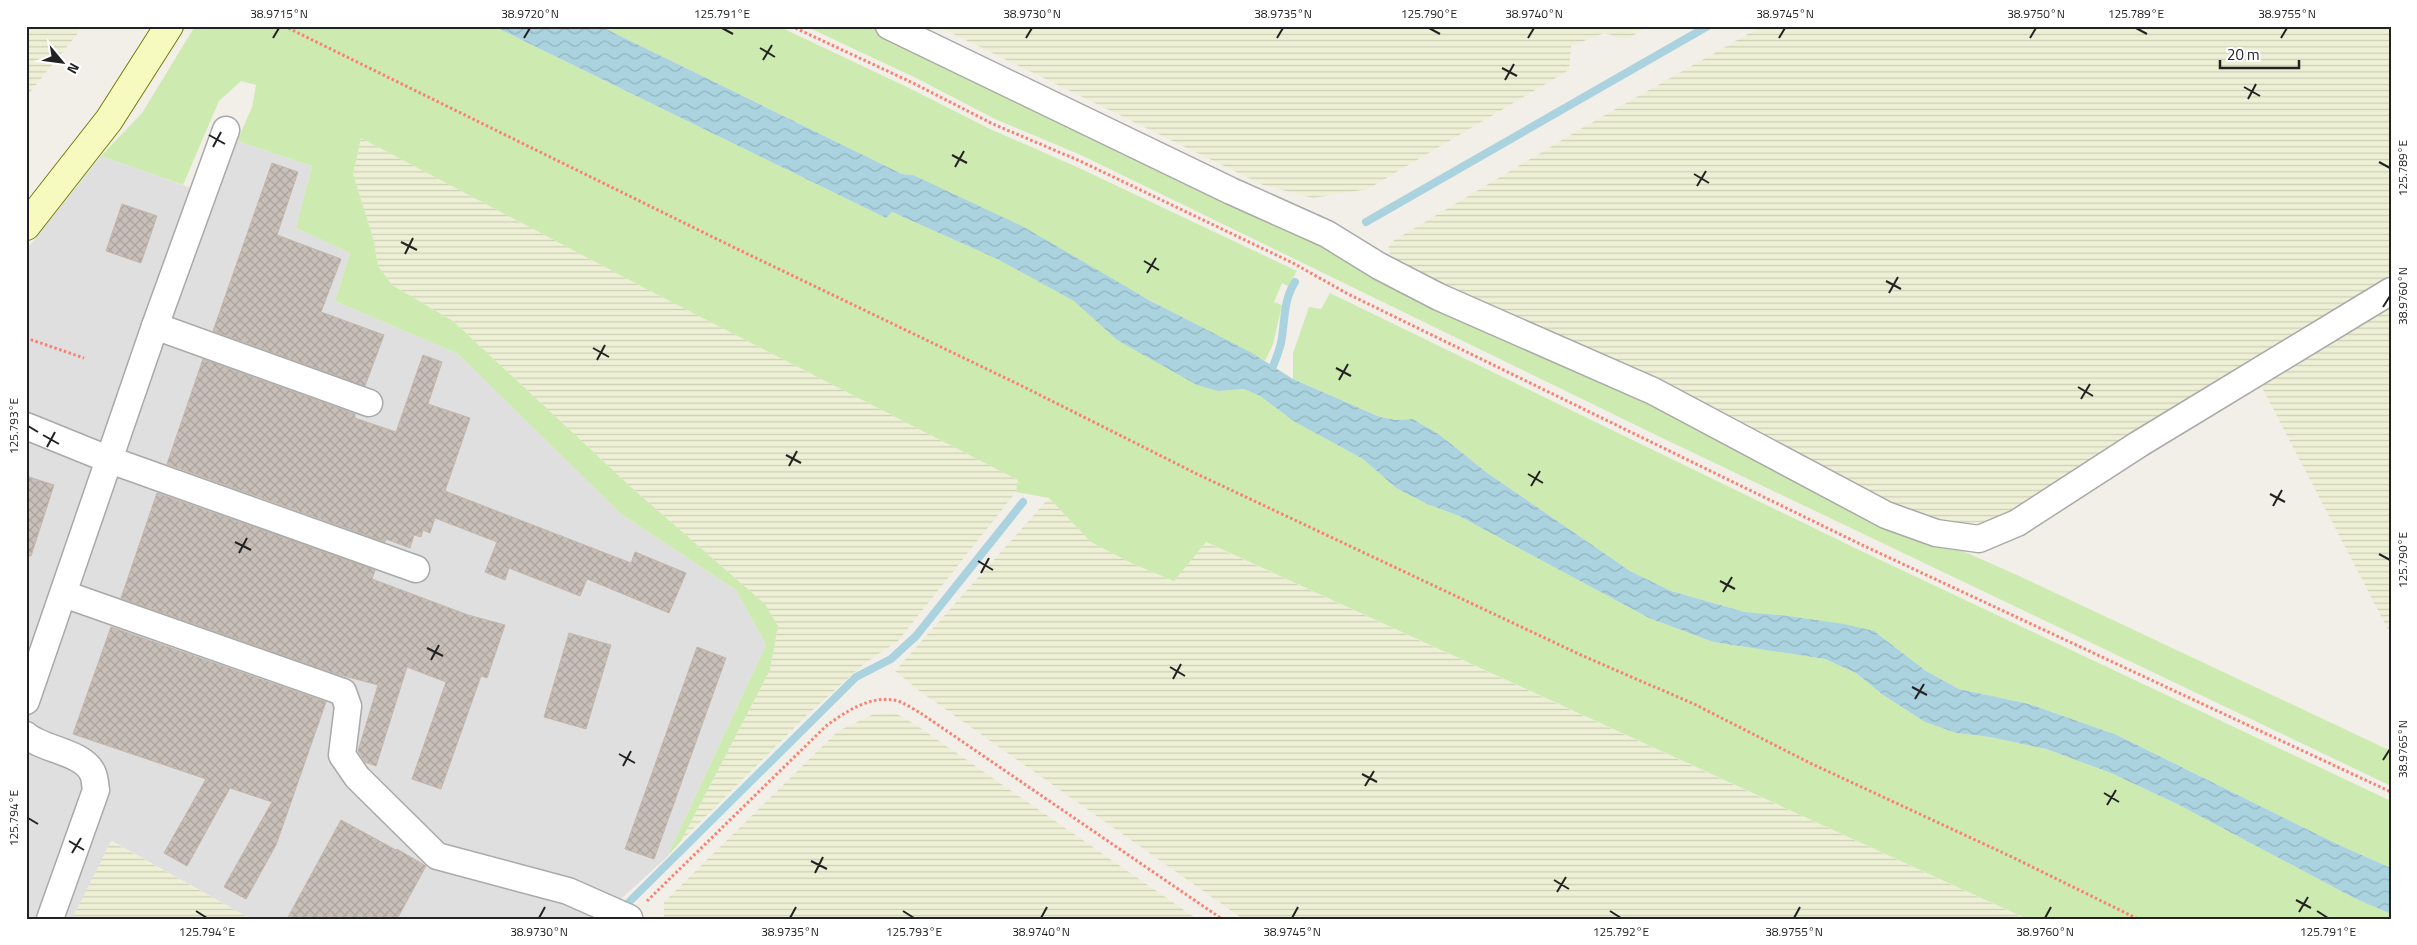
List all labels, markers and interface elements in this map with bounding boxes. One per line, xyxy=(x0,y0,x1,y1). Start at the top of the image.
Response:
text: 38.9715°N xyxy=(250,4,308,23)
text: 38.9720°N xyxy=(501,4,559,23)
text: 125.791°E xyxy=(694,4,750,23)
text: 38.9730°N xyxy=(1003,4,1061,23)
text: 38.9735°N xyxy=(1254,4,1312,23)
text: 125.790°E xyxy=(1401,4,1457,23)
text: 38.9740°N xyxy=(1505,4,1563,23)
text: 38.9745°N xyxy=(1756,4,1814,23)
text: 38.9750°N xyxy=(2007,4,2065,23)
text: 125.789°E xyxy=(2108,4,2164,23)
text: 38.9755°N xyxy=(2258,4,2316,23)
north arrow xyxy=(38,38,88,88)
scale bar xyxy=(2220,38,2298,70)
text: 20 m xyxy=(2227,43,2260,66)
text: N xyxy=(62,59,85,78)
text: 125.789°E xyxy=(2393,140,2412,196)
text: 38.9760°N xyxy=(2393,267,2412,325)
text: 125.793°E xyxy=(4,398,23,454)
text: 125.790°E xyxy=(2393,532,2412,588)
text: 38.9765°N xyxy=(2393,720,2412,778)
text: 125.794°E xyxy=(4,790,23,846)
text: 125.794°E xyxy=(179,922,235,941)
text: 38.9730°N xyxy=(510,922,568,941)
text: 38.9735°N xyxy=(761,922,819,941)
text: 125.793°E xyxy=(886,922,942,941)
text: 38.9740°N xyxy=(1012,922,1070,941)
text: 38.9745°N xyxy=(1263,922,1321,941)
text: 125.792°E xyxy=(1593,922,1649,941)
text: 38.9755°N xyxy=(1765,922,1823,941)
text: 38.9760°N xyxy=(2016,922,2074,941)
text: 125.791°E xyxy=(2300,922,2356,941)

